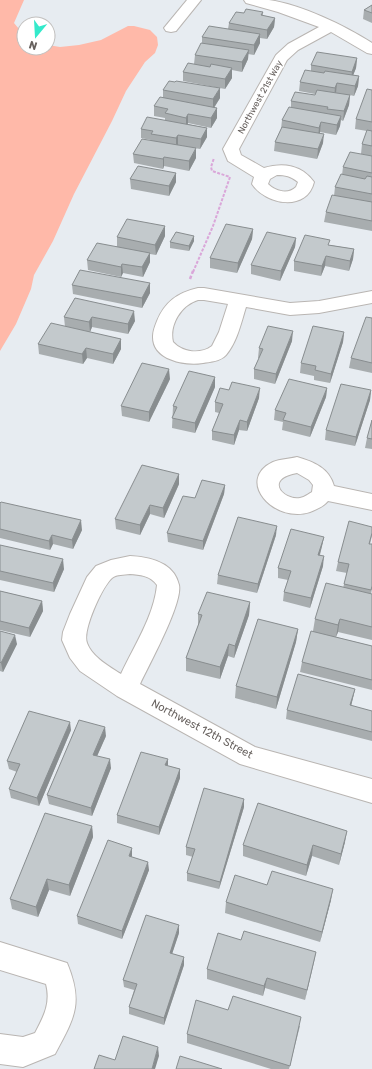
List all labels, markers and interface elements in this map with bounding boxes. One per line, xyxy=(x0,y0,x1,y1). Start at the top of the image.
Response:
north arrow xyxy=(16,16,56,56)
text: N xyxy=(27,38,39,52)
street label: Northwest 21st Way xyxy=(236,59,284,135)
street label: Northwest 12th Street xyxy=(149,697,256,762)

